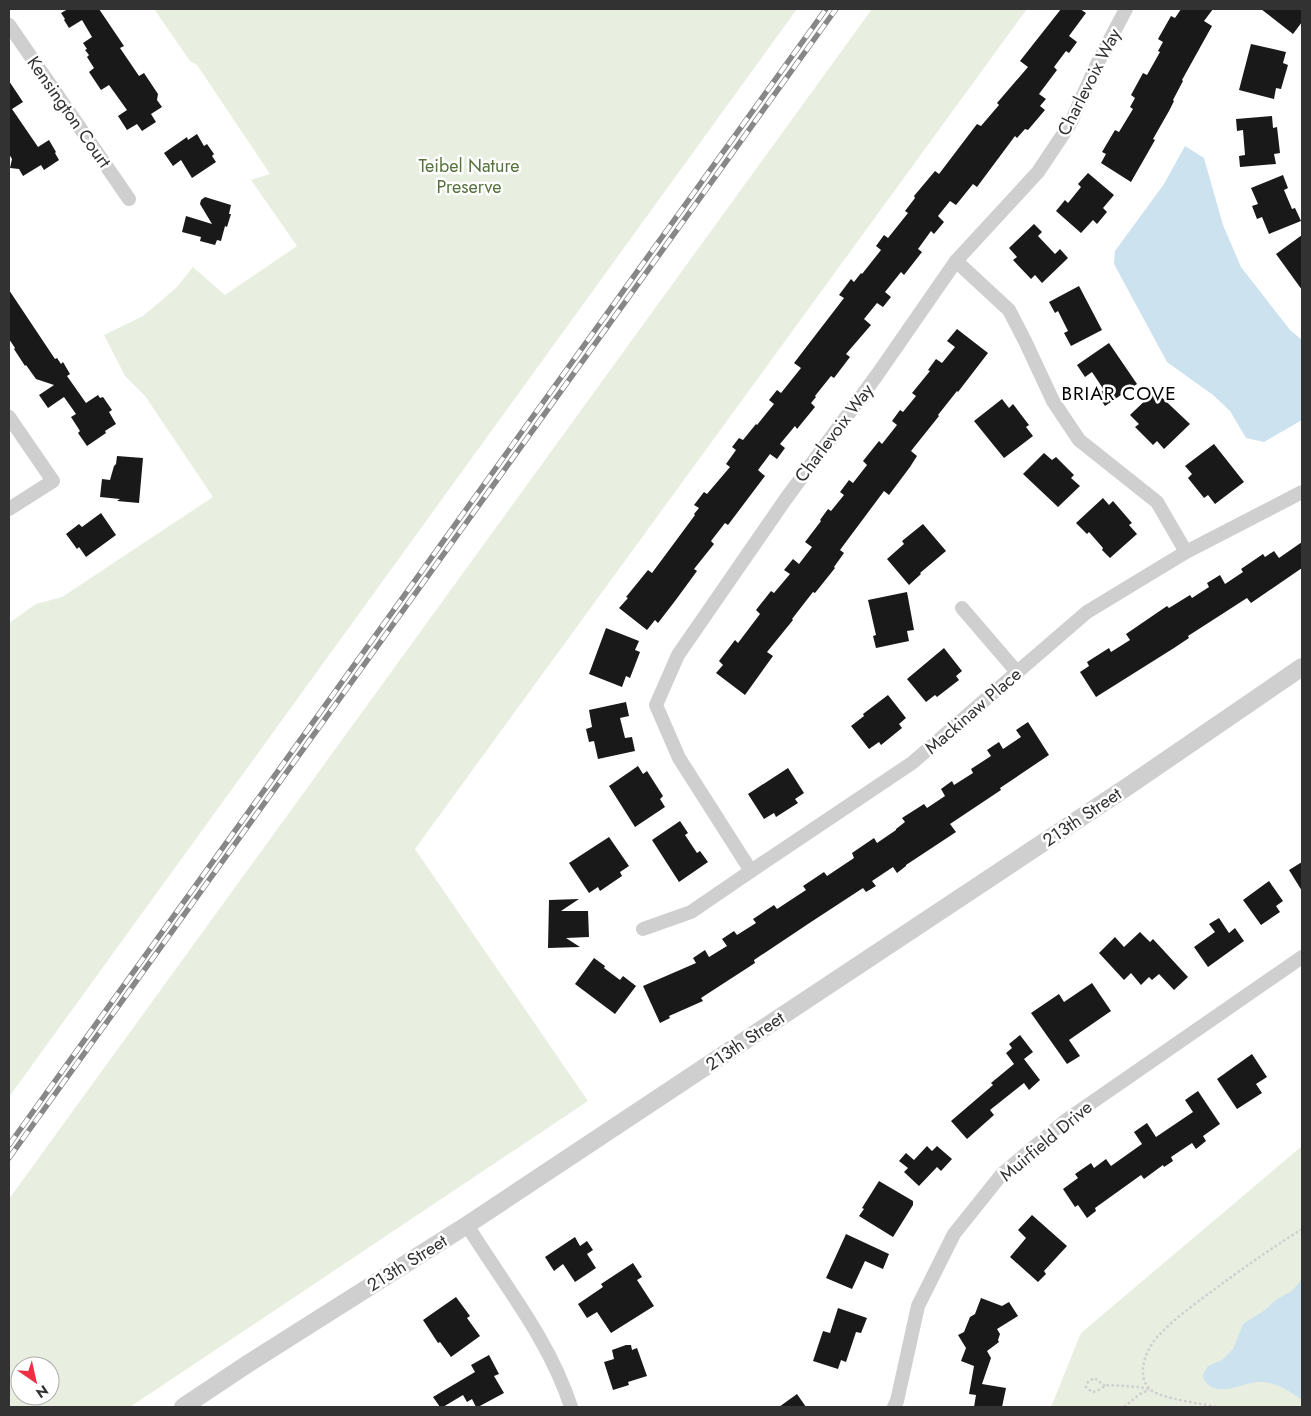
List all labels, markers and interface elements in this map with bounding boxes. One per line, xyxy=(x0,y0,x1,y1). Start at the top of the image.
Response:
street label: Charlevoix Way xyxy=(1051,24,1127,140)
street label: Kensington Court xyxy=(21,51,118,174)
park label: Teibel Nature Preserve xyxy=(418,153,520,200)
street label: Charlevoix Way xyxy=(788,378,880,488)
district label: BRIAR COVE xyxy=(1061,380,1177,407)
street label: Mackinaw Place xyxy=(919,662,1027,760)
street label: 213th Street xyxy=(1037,781,1127,853)
street label: 213th Street xyxy=(700,1005,790,1077)
street label: Muirfield Drive xyxy=(994,1094,1098,1188)
street label: 213th Street xyxy=(362,1228,453,1298)
north arrow xyxy=(10,1356,60,1406)
text: N xyxy=(32,1380,52,1403)

